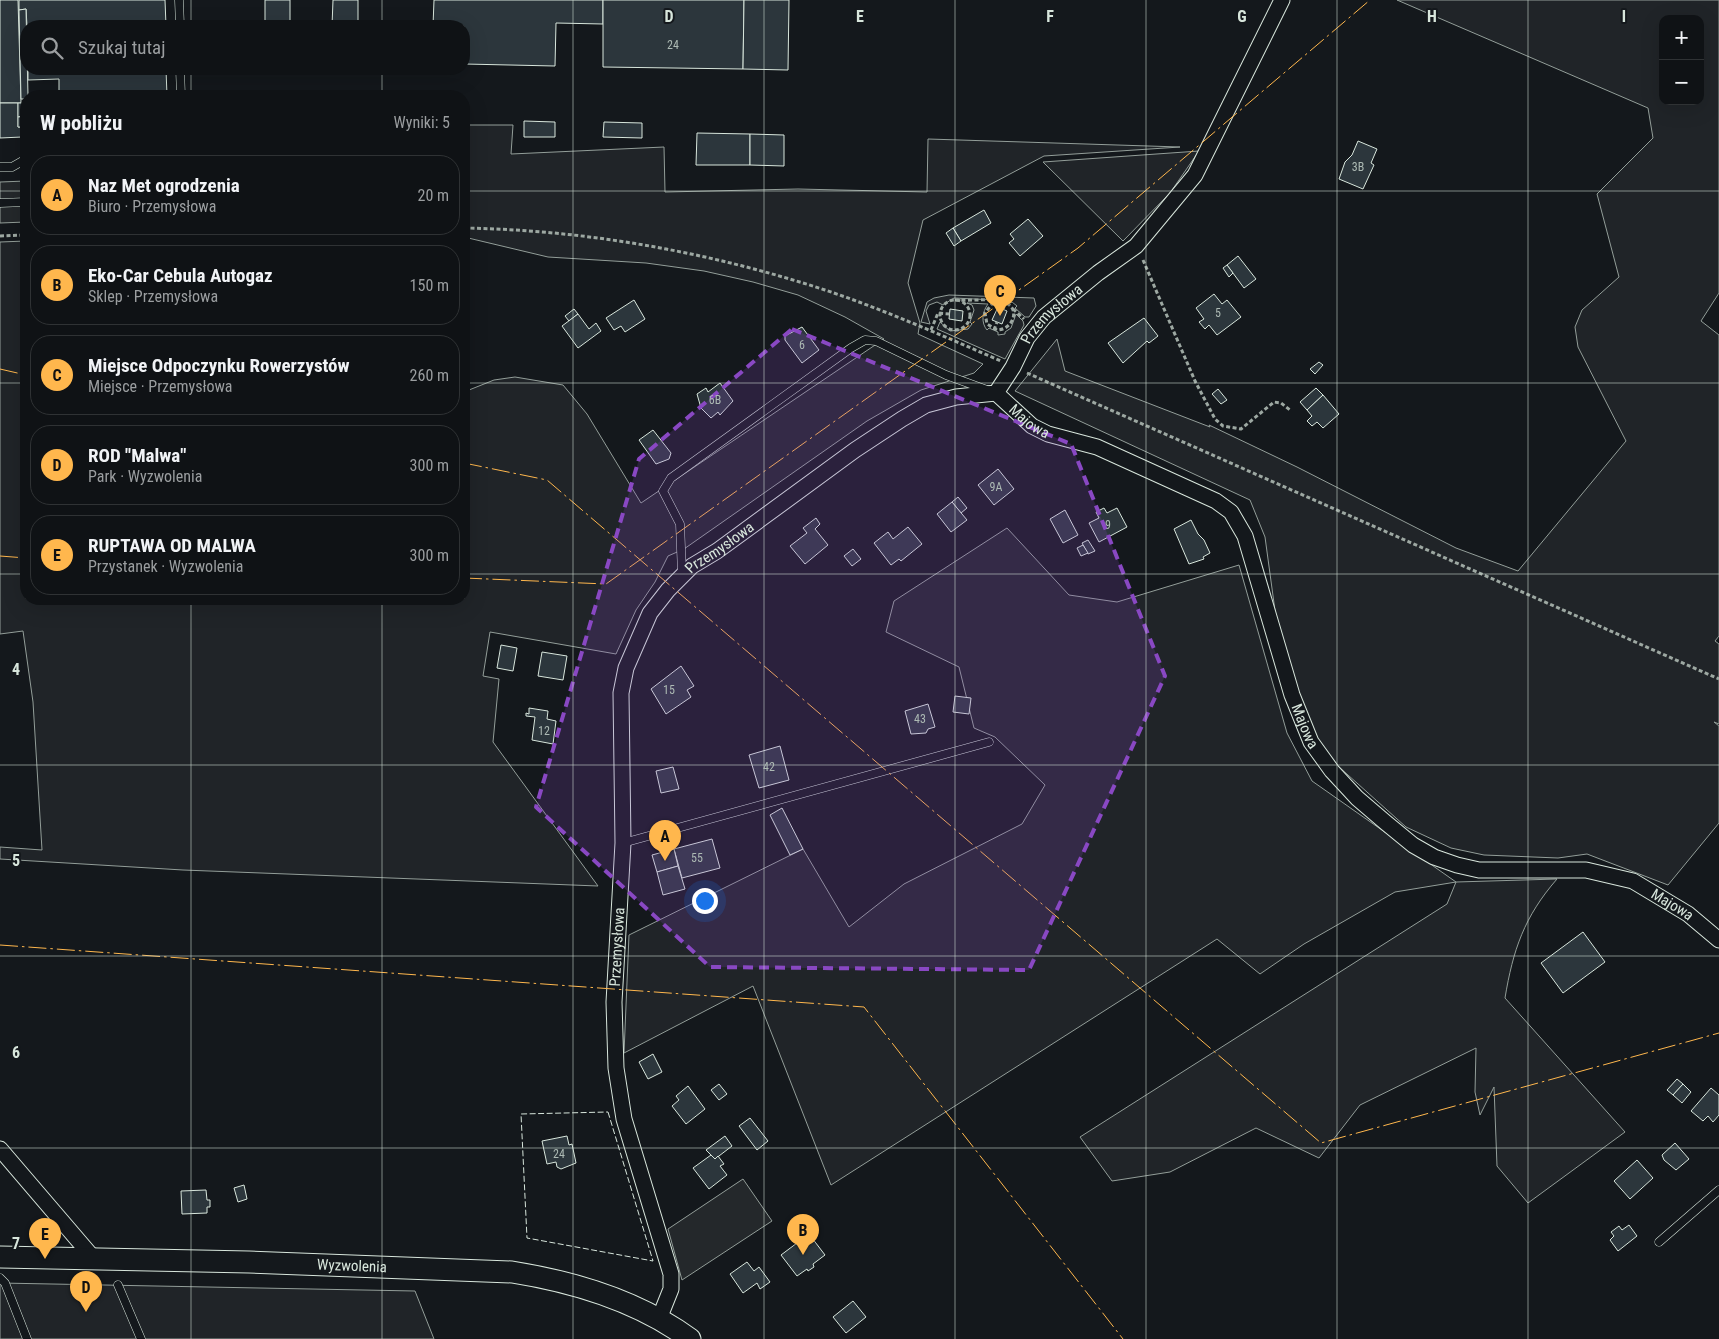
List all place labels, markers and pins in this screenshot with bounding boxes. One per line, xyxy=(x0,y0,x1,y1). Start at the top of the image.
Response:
pin: C xyxy=(984,275,1016,316)
pin: A xyxy=(649,820,681,861)
pin: B xyxy=(787,1214,819,1255)
pin: E xyxy=(29,1218,61,1259)
pin: D xyxy=(70,1271,102,1312)

